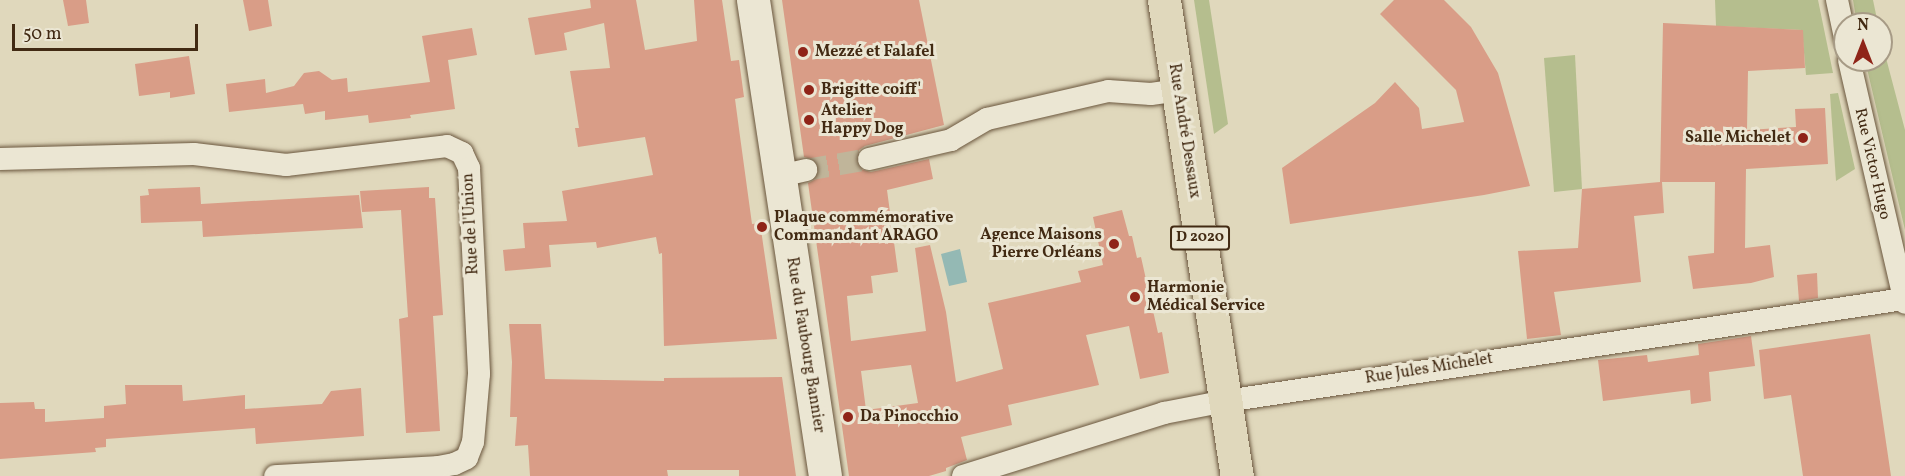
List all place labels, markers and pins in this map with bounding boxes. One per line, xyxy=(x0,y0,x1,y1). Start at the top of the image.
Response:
place label: Mezzé et Falafel xyxy=(815,42,935,62)
marker: Mezzé et Falafel xyxy=(796,45,810,59)
place label: Brigitte coiff' xyxy=(821,80,921,100)
marker: Brigitte coiff' xyxy=(802,83,816,97)
place label: Atelier Happy Dog xyxy=(821,101,904,139)
marker: Atelier Happy Dog xyxy=(802,113,816,127)
place label: Salle Michelet xyxy=(1685,128,1791,148)
marker: Salle Michelet xyxy=(1796,131,1810,145)
place label: Plaque commémorative Commandant ARAGO xyxy=(774,208,953,246)
marker: Plaque commémorative Commandant ARAGO xyxy=(755,220,769,234)
place label: Agence Maisons Pierre Orléans xyxy=(980,225,1102,263)
marker: Agence Maisons Pierre Orléans xyxy=(1107,237,1121,251)
place label: Harmonie Médical Service xyxy=(1147,278,1265,316)
marker: Harmonie Médical Service xyxy=(1128,290,1142,304)
place label: Da Pinocchio xyxy=(860,407,959,427)
marker: Da Pinocchio xyxy=(841,410,855,424)

